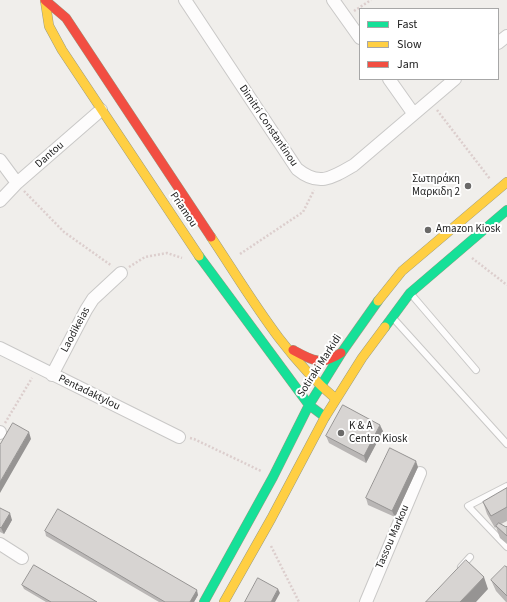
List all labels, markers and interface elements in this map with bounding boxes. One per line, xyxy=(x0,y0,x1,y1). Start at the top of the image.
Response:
legend xyxy=(359,8,499,80)
text: Fast xyxy=(397,16,417,33)
text: Slow xyxy=(397,36,422,53)
text: Jam xyxy=(397,56,419,73)
street label: Dimitri Constantinou xyxy=(236,83,300,169)
street label: Dantou xyxy=(33,139,67,171)
place label: Σωτηράκη Μαρκιδη 2 xyxy=(412,173,460,199)
marker: Σωτηράκη Μαρκιδη 2 xyxy=(463,181,473,191)
street label: Priamou xyxy=(167,190,199,230)
place label: Amazon Kiosk xyxy=(436,223,500,237)
marker: Amazon Kiosk xyxy=(423,225,433,235)
street label: Laodikeias xyxy=(59,305,93,355)
street label: Sotiraki Markidi xyxy=(295,332,345,400)
street label: Pentadaktylou xyxy=(56,372,122,414)
place label: K & A Centro Kiosk xyxy=(349,420,407,446)
marker: K & A Centro Kiosk xyxy=(336,428,346,438)
street label: Tassou Markou xyxy=(374,503,412,571)

